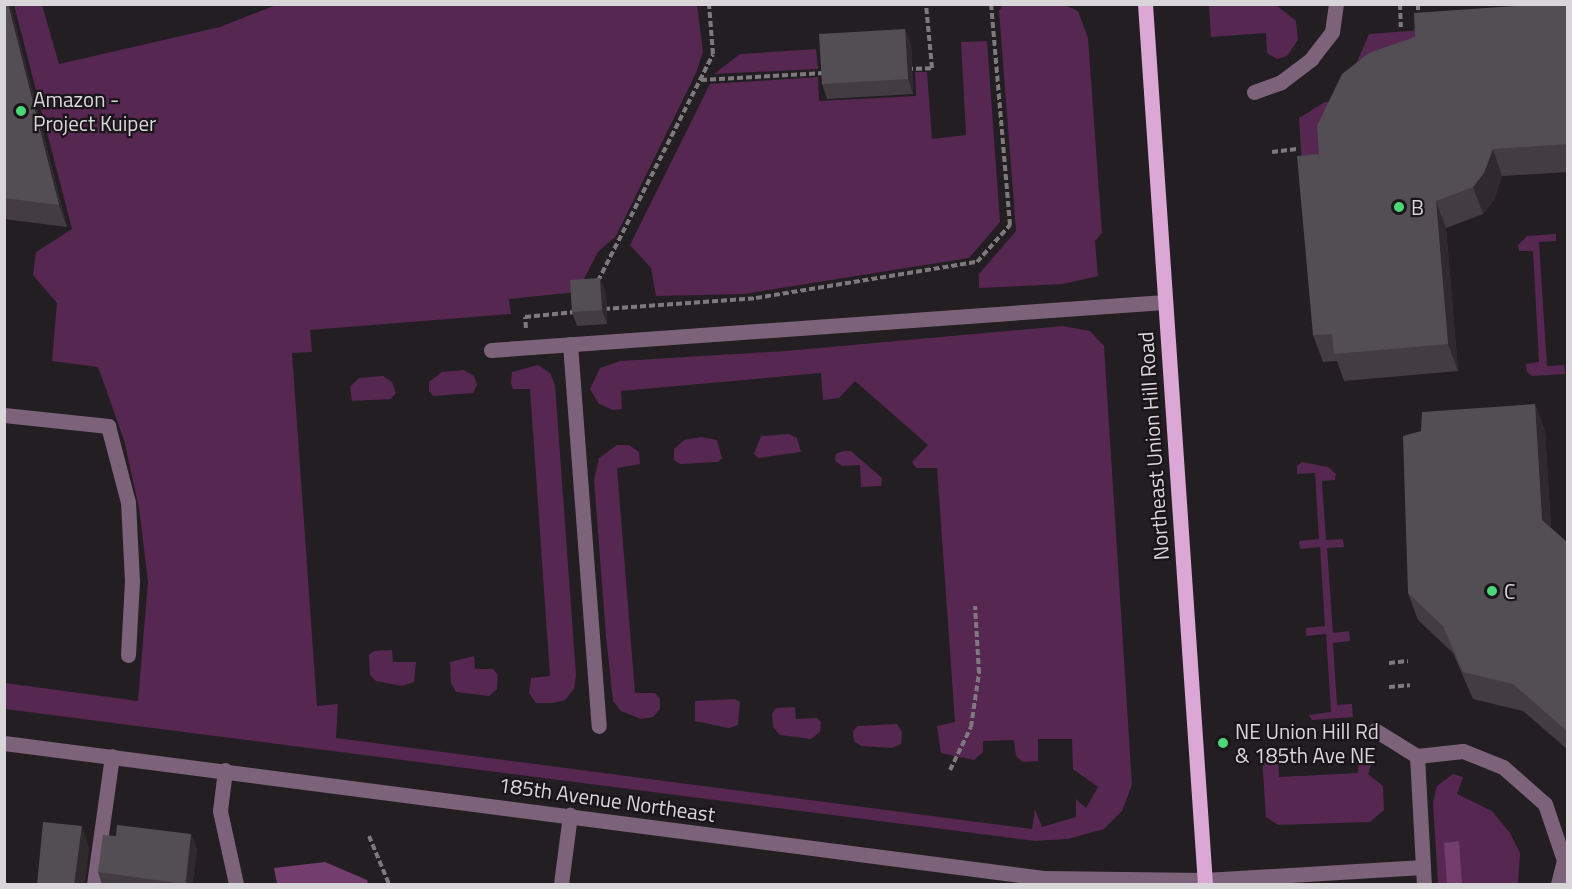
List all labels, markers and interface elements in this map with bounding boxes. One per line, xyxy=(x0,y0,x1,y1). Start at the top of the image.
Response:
place label: Amazon - Project Kuiper xyxy=(33,86,156,136)
marker: Amazon - Project Kuiper xyxy=(14,104,28,118)
place label: B xyxy=(1411,194,1424,220)
marker: B xyxy=(1392,200,1406,214)
street label: Northeast Union Hill Road xyxy=(1132,331,1174,561)
place label: C xyxy=(1504,578,1515,604)
marker: C xyxy=(1485,584,1499,598)
place label: NE Union Hill Rd & 185th Ave NE xyxy=(1235,718,1379,768)
marker: NE Union Hill Rd & 185th Ave NE xyxy=(1216,736,1230,750)
street label: 185th Avenue Northeast xyxy=(497,771,717,827)

